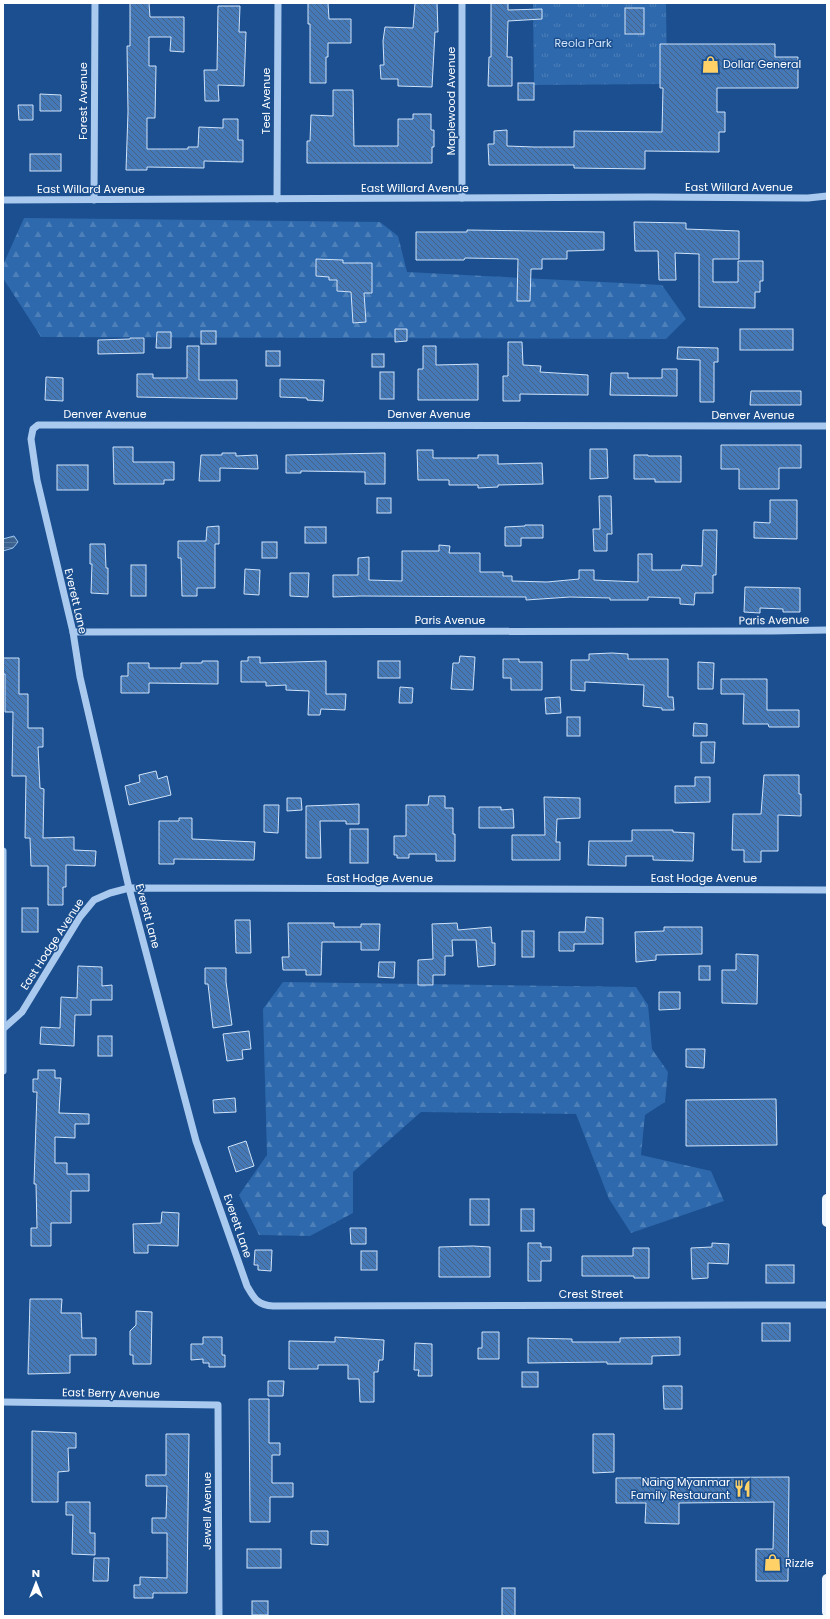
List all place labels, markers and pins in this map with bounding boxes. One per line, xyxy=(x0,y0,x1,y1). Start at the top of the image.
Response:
shop icon: Dollar General xyxy=(700,54,720,74)
place label: Dollar General xyxy=(723,56,801,72)
place label: Naing Myanmar Family Restaurant xyxy=(631,1474,730,1503)
restaurant icon: Naing Myanmar Family Restaurant xyxy=(733,1478,753,1498)
shop icon: Rizzle xyxy=(762,1553,782,1573)
place label: Rizzle xyxy=(785,1555,814,1571)

